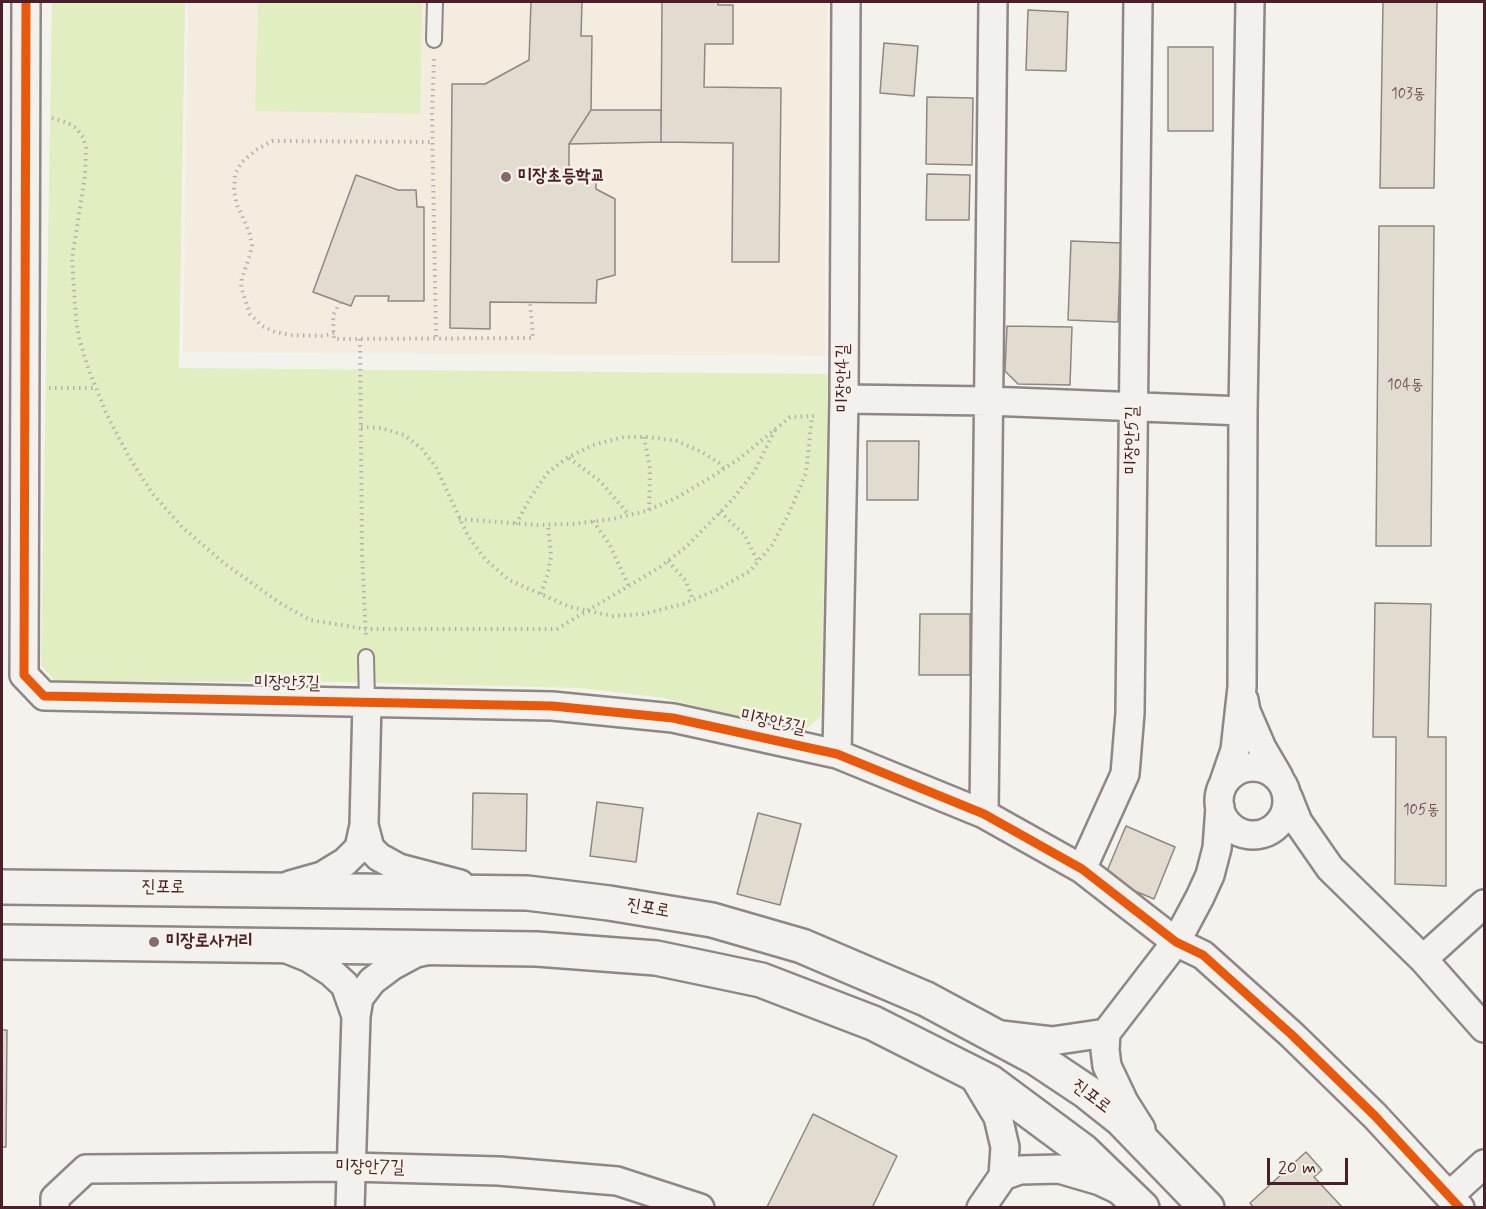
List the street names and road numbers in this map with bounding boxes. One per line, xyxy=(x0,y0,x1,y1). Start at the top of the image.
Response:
street label: 미장안4길 xyxy=(833,344,855,412)
street label: 미장안5길 xyxy=(1122,405,1144,475)
street label: 미장안3길 xyxy=(254,673,320,695)
street label: 미장안3길 xyxy=(738,706,808,740)
street label: 진포로 xyxy=(141,877,185,899)
street label: 진포로 xyxy=(625,895,671,923)
street label: 진포로 xyxy=(1067,1075,1115,1119)
street label: 미장안7길 xyxy=(335,1157,405,1179)

